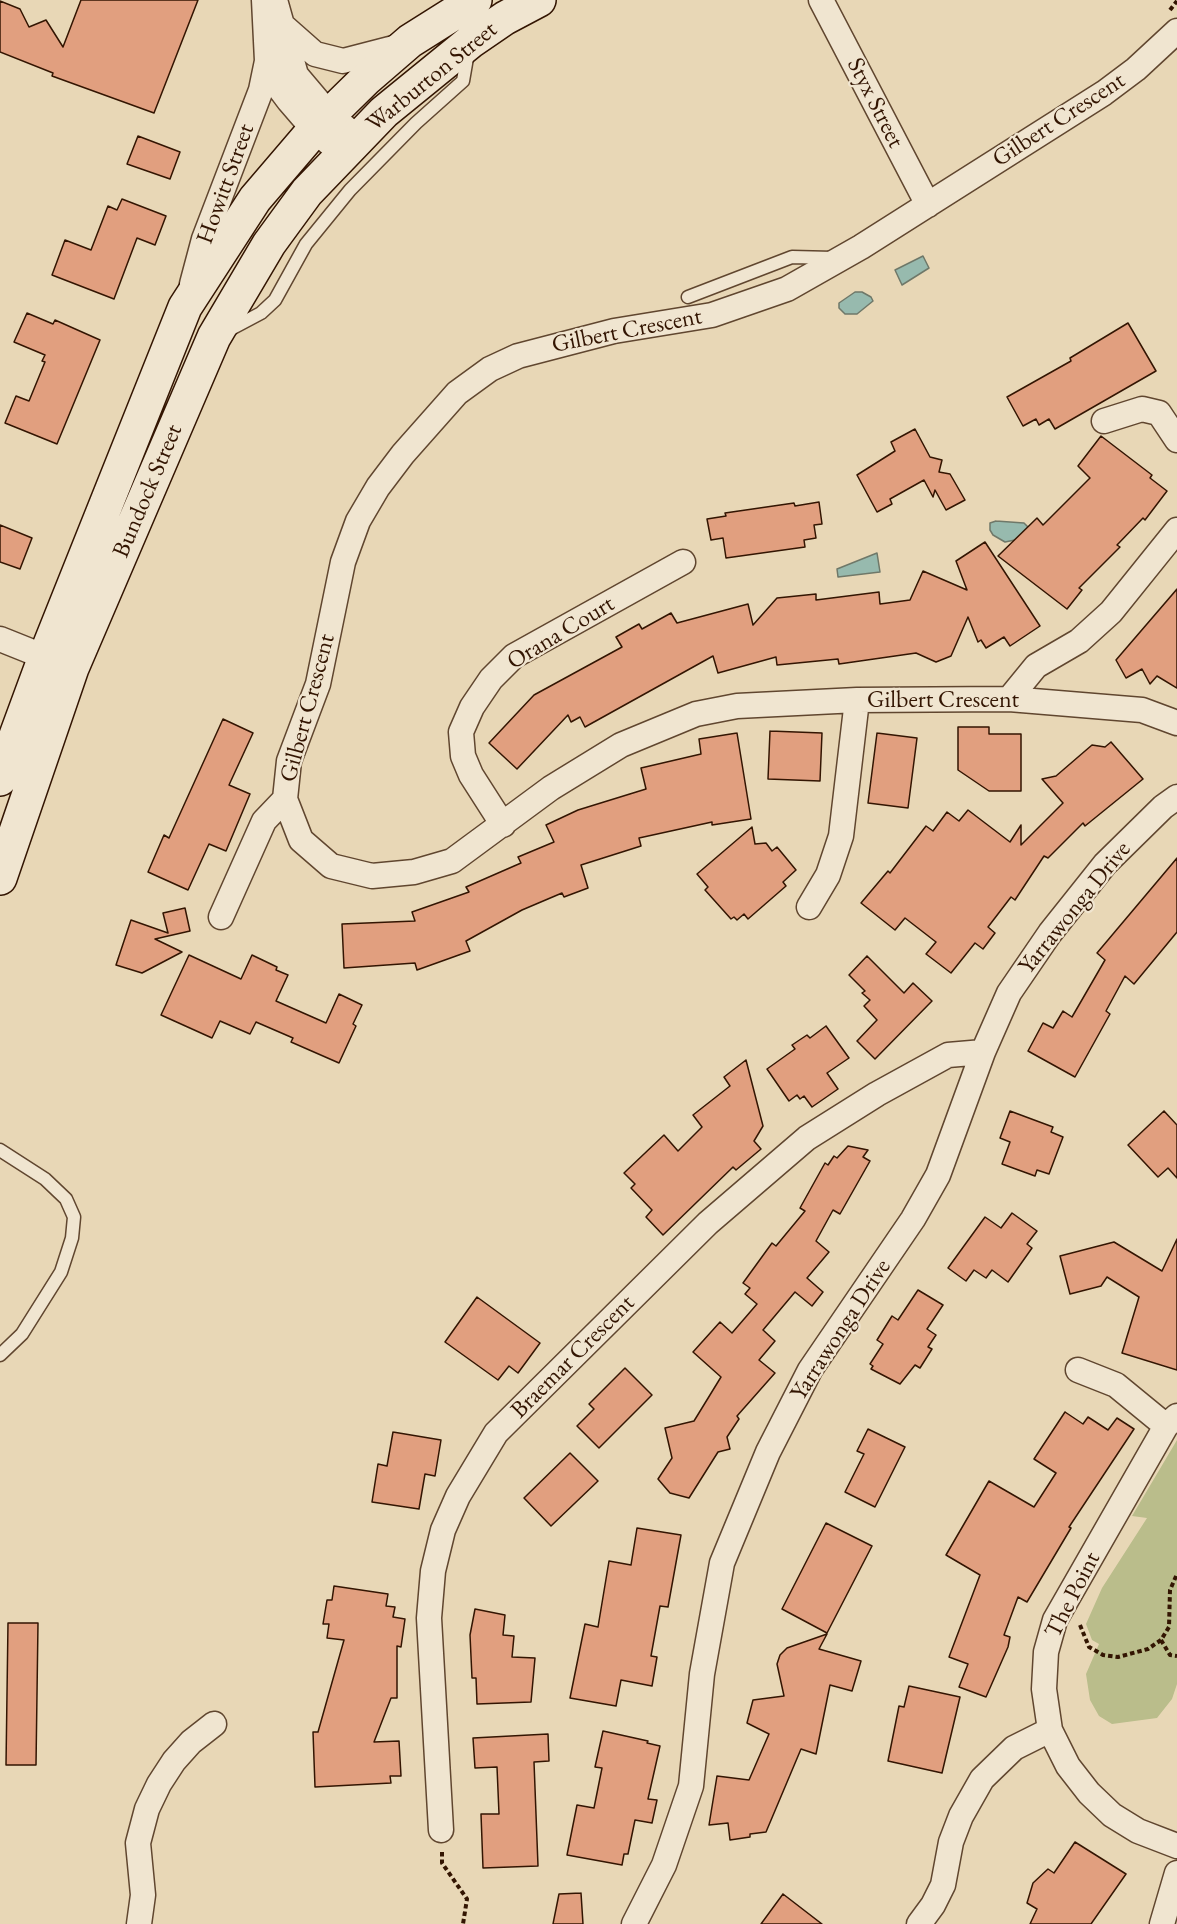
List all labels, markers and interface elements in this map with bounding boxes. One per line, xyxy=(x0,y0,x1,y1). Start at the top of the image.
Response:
street label: Warburton Street xyxy=(361,16,503,138)
street label: Styx Street xyxy=(840,53,910,153)
street label: Gilbert Crescent xyxy=(987,66,1131,174)
street label: Howitt Street xyxy=(191,120,261,248)
street label: Gilbert Crescent xyxy=(550,302,704,360)
street label: Bundock Street xyxy=(107,420,189,562)
street label: Orana Court xyxy=(502,590,620,676)
street label: Gilbert Crescent xyxy=(274,631,342,785)
street label: Gilbert Crescent xyxy=(867,686,1019,714)
street label: Yarrawonga Drive xyxy=(1013,836,1137,980)
street label: Yarrawonga Drive xyxy=(785,1254,897,1406)
street label: Braemar Crescent xyxy=(505,1289,641,1425)
street label: The Point xyxy=(1039,1547,1107,1643)

